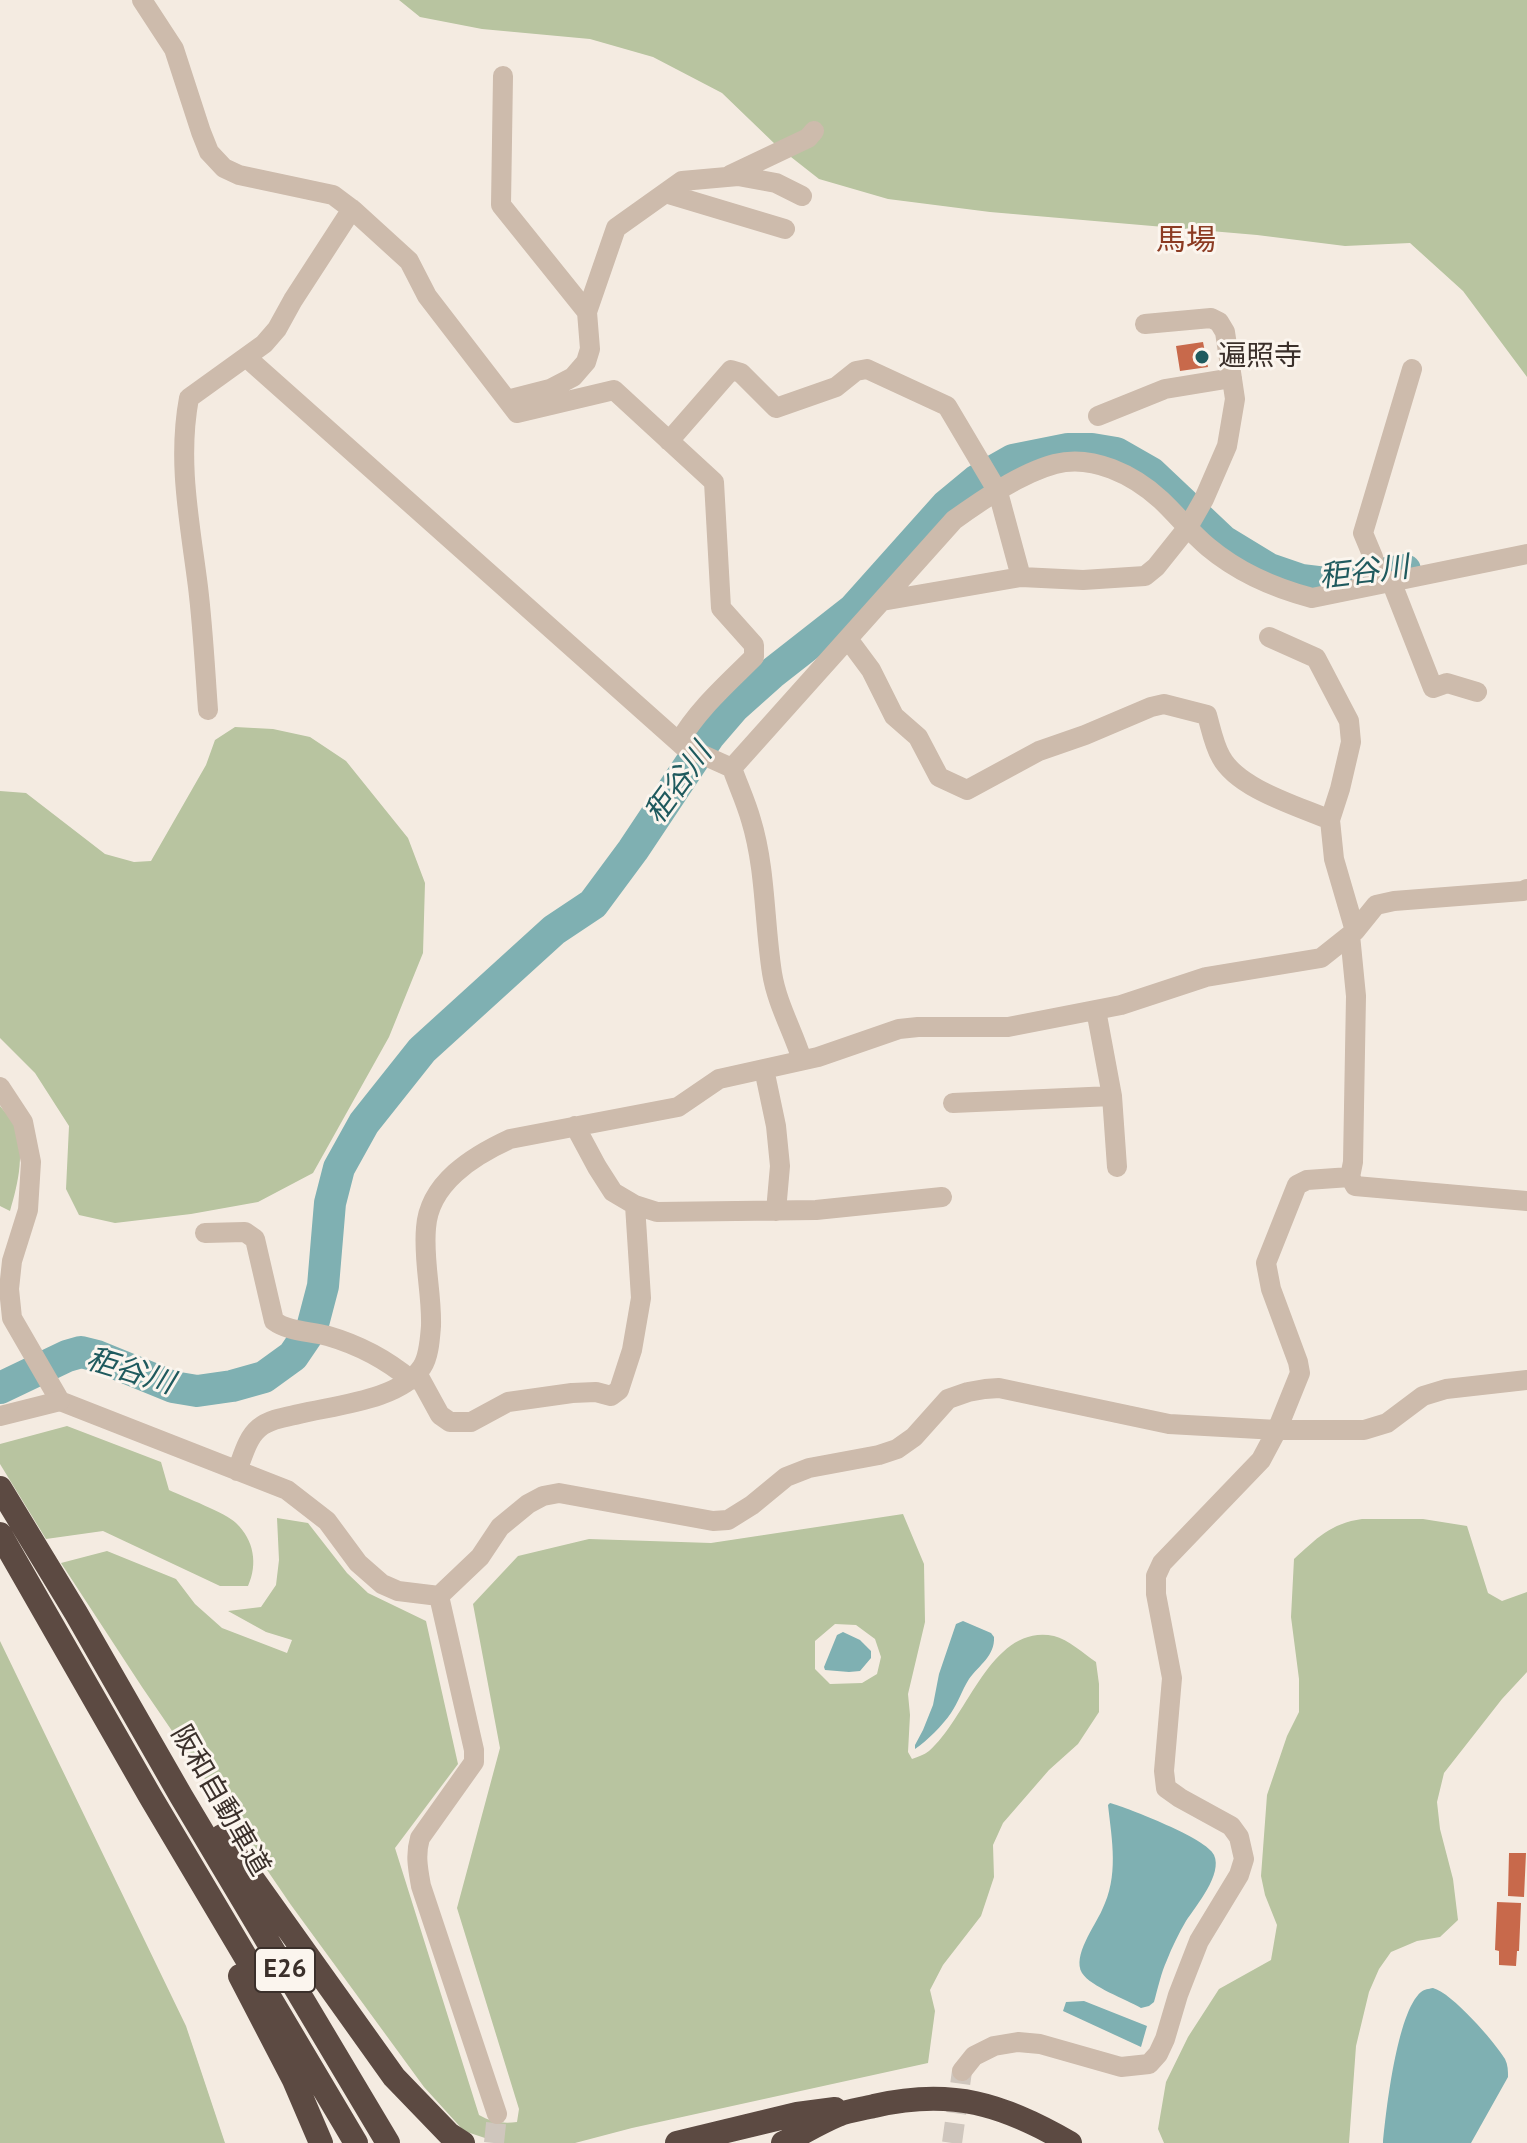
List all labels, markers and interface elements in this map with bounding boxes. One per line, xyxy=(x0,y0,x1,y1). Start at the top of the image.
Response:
district label: 馬場 xyxy=(1156,223,1216,259)
place label: 遍照寺 xyxy=(1218,340,1302,374)
marker: 遍照寺 xyxy=(1193,348,1211,366)
water label: 秬谷川 xyxy=(1317,550,1411,596)
water label: 秬谷川 xyxy=(638,737,720,831)
water label: 秬谷川 xyxy=(82,1342,178,1402)
street label: 阪和自動車道 xyxy=(163,1720,277,1882)
road number: E26 xyxy=(255,1948,315,1992)

